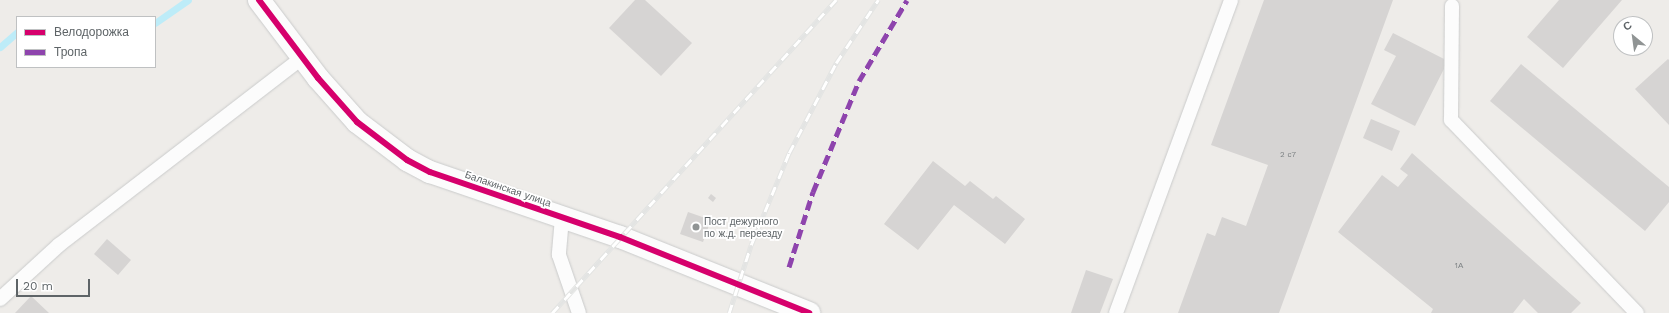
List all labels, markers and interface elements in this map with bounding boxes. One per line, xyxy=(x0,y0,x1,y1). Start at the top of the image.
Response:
legend xyxy=(16,16,156,68)
north arrow xyxy=(1613,16,1653,56)
text: С xyxy=(1621,18,1634,34)
text: Велодорожка xyxy=(54,25,129,39)
text: Тропа xyxy=(54,45,87,59)
house number: 2 с7 xyxy=(1280,150,1296,160)
street label: Балакинская улица xyxy=(463,169,553,209)
place label: Пост дежурного по ж.д. переезду xyxy=(704,215,782,238)
marker: Пост дежурного по ж.д. переезду xyxy=(691,222,701,232)
house number: 1А xyxy=(1455,261,1463,271)
scale bar xyxy=(18,271,92,297)
text: 20 m xyxy=(23,279,53,293)

